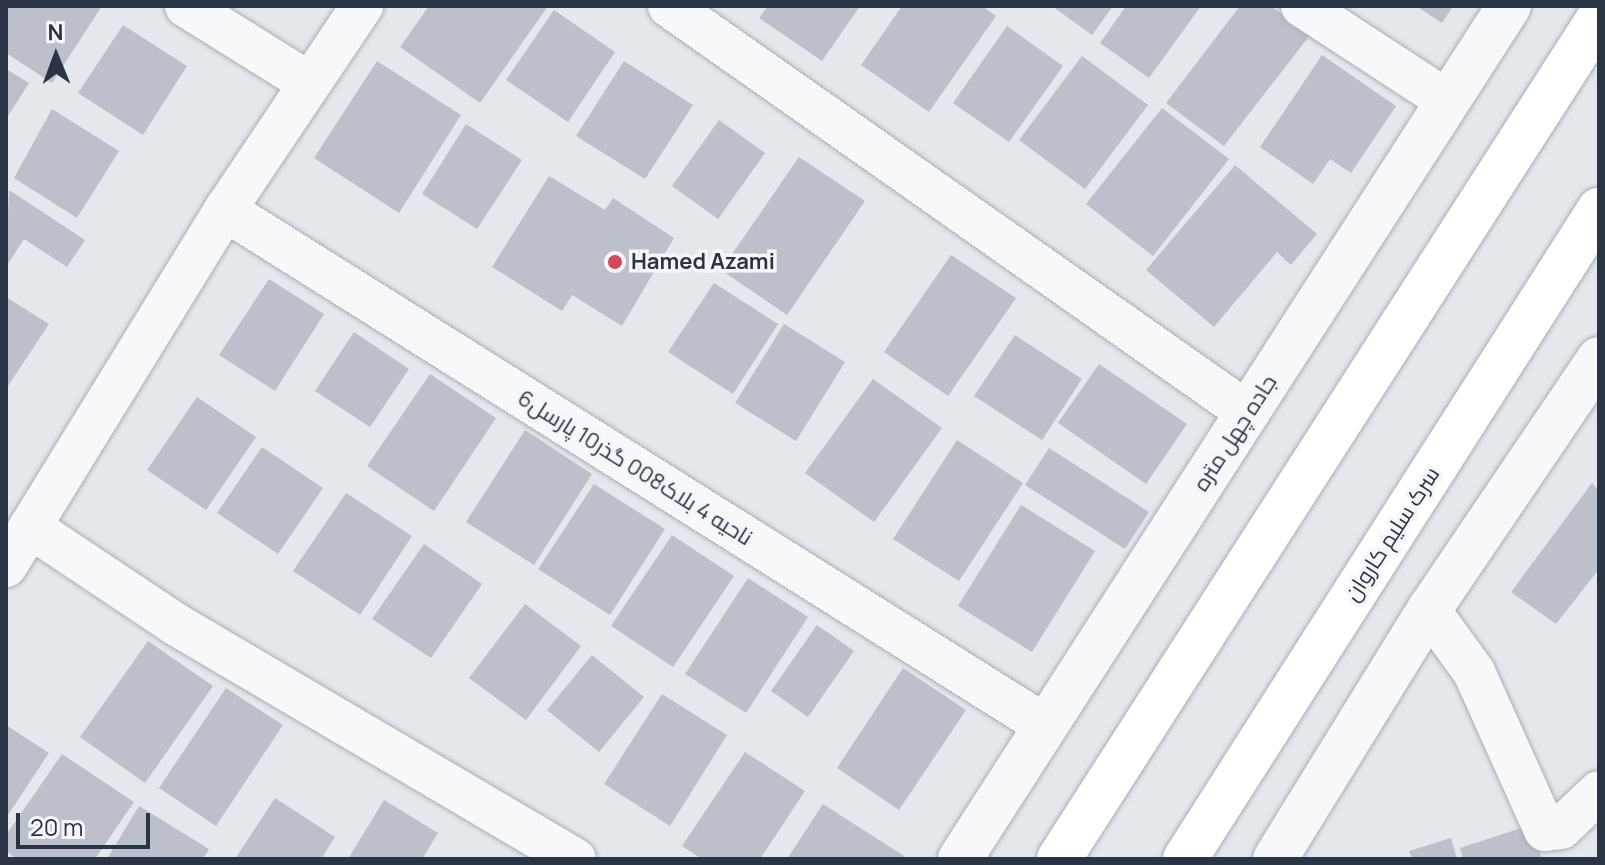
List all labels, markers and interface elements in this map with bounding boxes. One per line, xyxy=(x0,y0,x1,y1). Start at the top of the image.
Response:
north arrow xyxy=(16,16,96,96)
text: N xyxy=(47,17,64,47)
place label: Hamed Azami xyxy=(631,249,775,275)
marker: Hamed Azami xyxy=(606,253,624,271)
street label: جاده چهل متره xyxy=(1188,370,1282,496)
street label: ناحیه 4 بلاک008 گذر10 پارسل6 xyxy=(513,385,757,551)
street label: سرک سلیم کاروان xyxy=(1339,462,1445,606)
scale bar xyxy=(20,797,154,847)
text: 20 m xyxy=(30,810,83,843)

